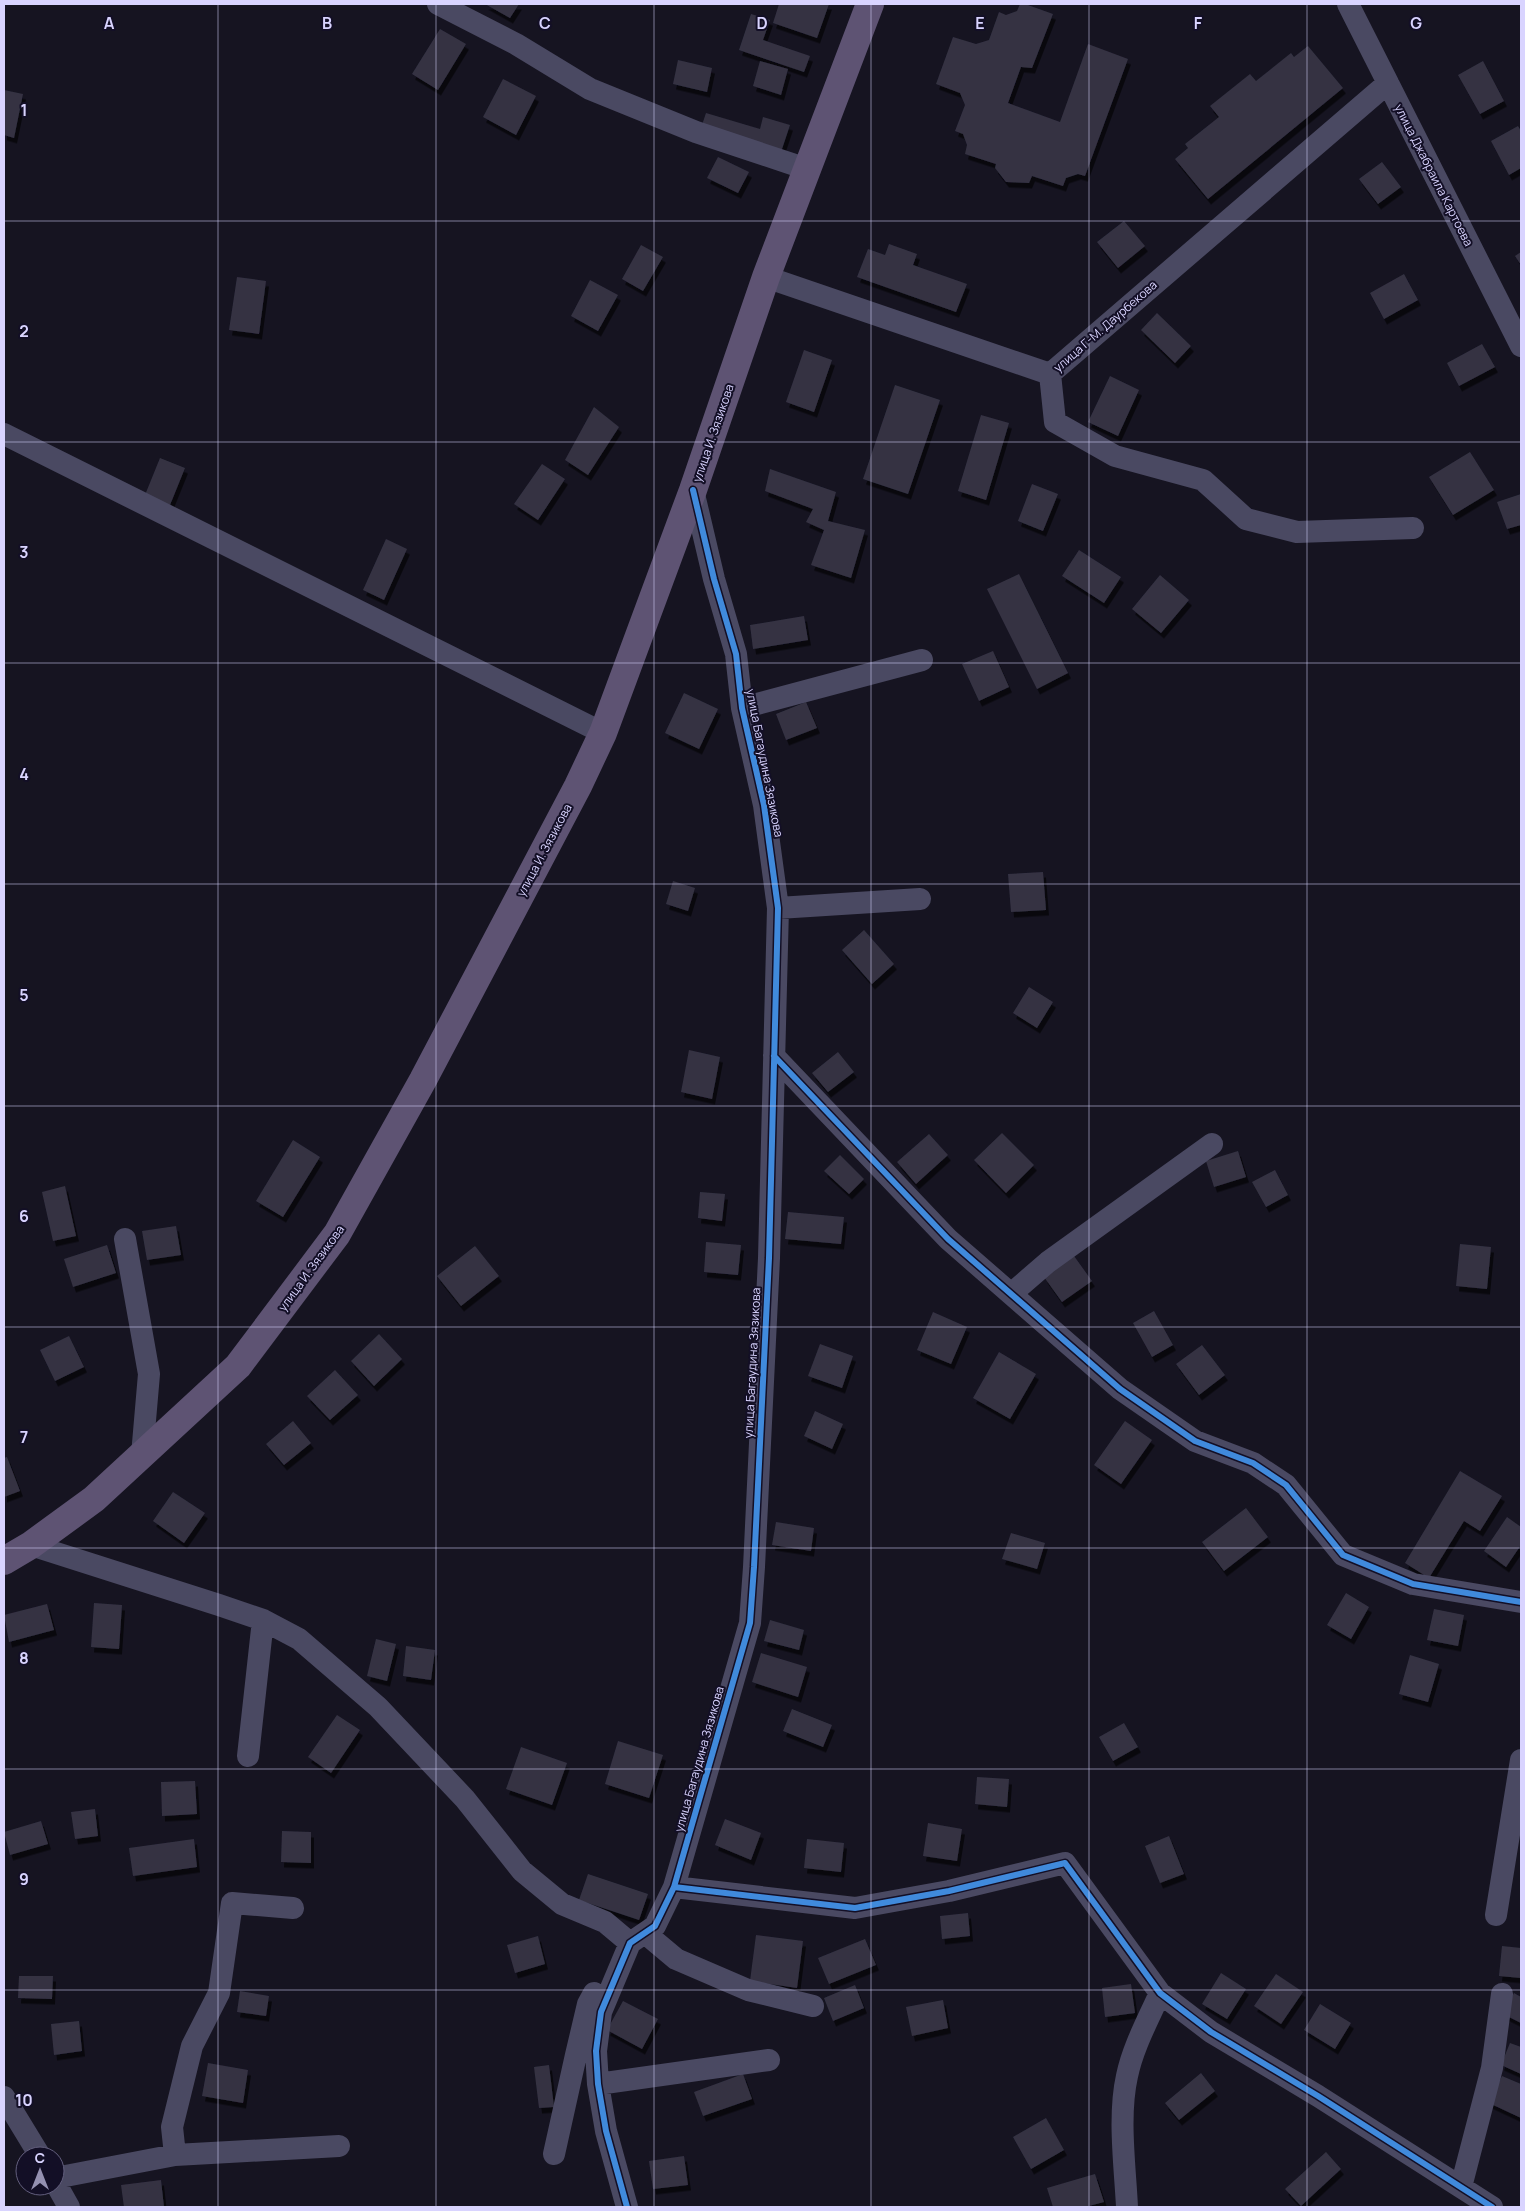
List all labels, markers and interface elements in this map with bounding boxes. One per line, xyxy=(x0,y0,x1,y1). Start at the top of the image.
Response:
text: A xyxy=(104,12,115,34)
text: B xyxy=(322,12,332,34)
text: C xyxy=(539,12,551,34)
text: D xyxy=(756,12,768,34)
text: E xyxy=(975,12,985,34)
text: F xyxy=(1194,12,1203,34)
text: G xyxy=(1410,12,1422,34)
text: 1 xyxy=(20,99,28,121)
street label: улица Джабраила Картоева xyxy=(1391,101,1477,249)
street label: улица Г-М. Даурбекова xyxy=(1050,276,1160,376)
text: 2 xyxy=(19,320,29,342)
street label: улица И. Зязикова xyxy=(688,382,738,484)
text: 3 xyxy=(19,541,29,563)
street label: улица Багаудина Зязикова xyxy=(742,687,788,839)
text: 4 xyxy=(19,763,29,785)
street label: улица И. Зязикова xyxy=(512,801,576,899)
text: 5 xyxy=(19,984,29,1006)
text: 6 xyxy=(19,1205,29,1227)
street label: улица И. Зязикова xyxy=(274,1221,348,1315)
street label: улица Багаудина Зязикова xyxy=(740,1287,764,1439)
text: 7 xyxy=(20,1426,28,1448)
text: 8 xyxy=(19,1647,29,1669)
street label: улица Багаудина Зязикова xyxy=(670,1684,728,1834)
text: 9 xyxy=(19,1868,29,1890)
text: 10 xyxy=(15,2089,33,2111)
north arrow xyxy=(15,2146,65,2196)
text: С xyxy=(35,2148,45,2167)

